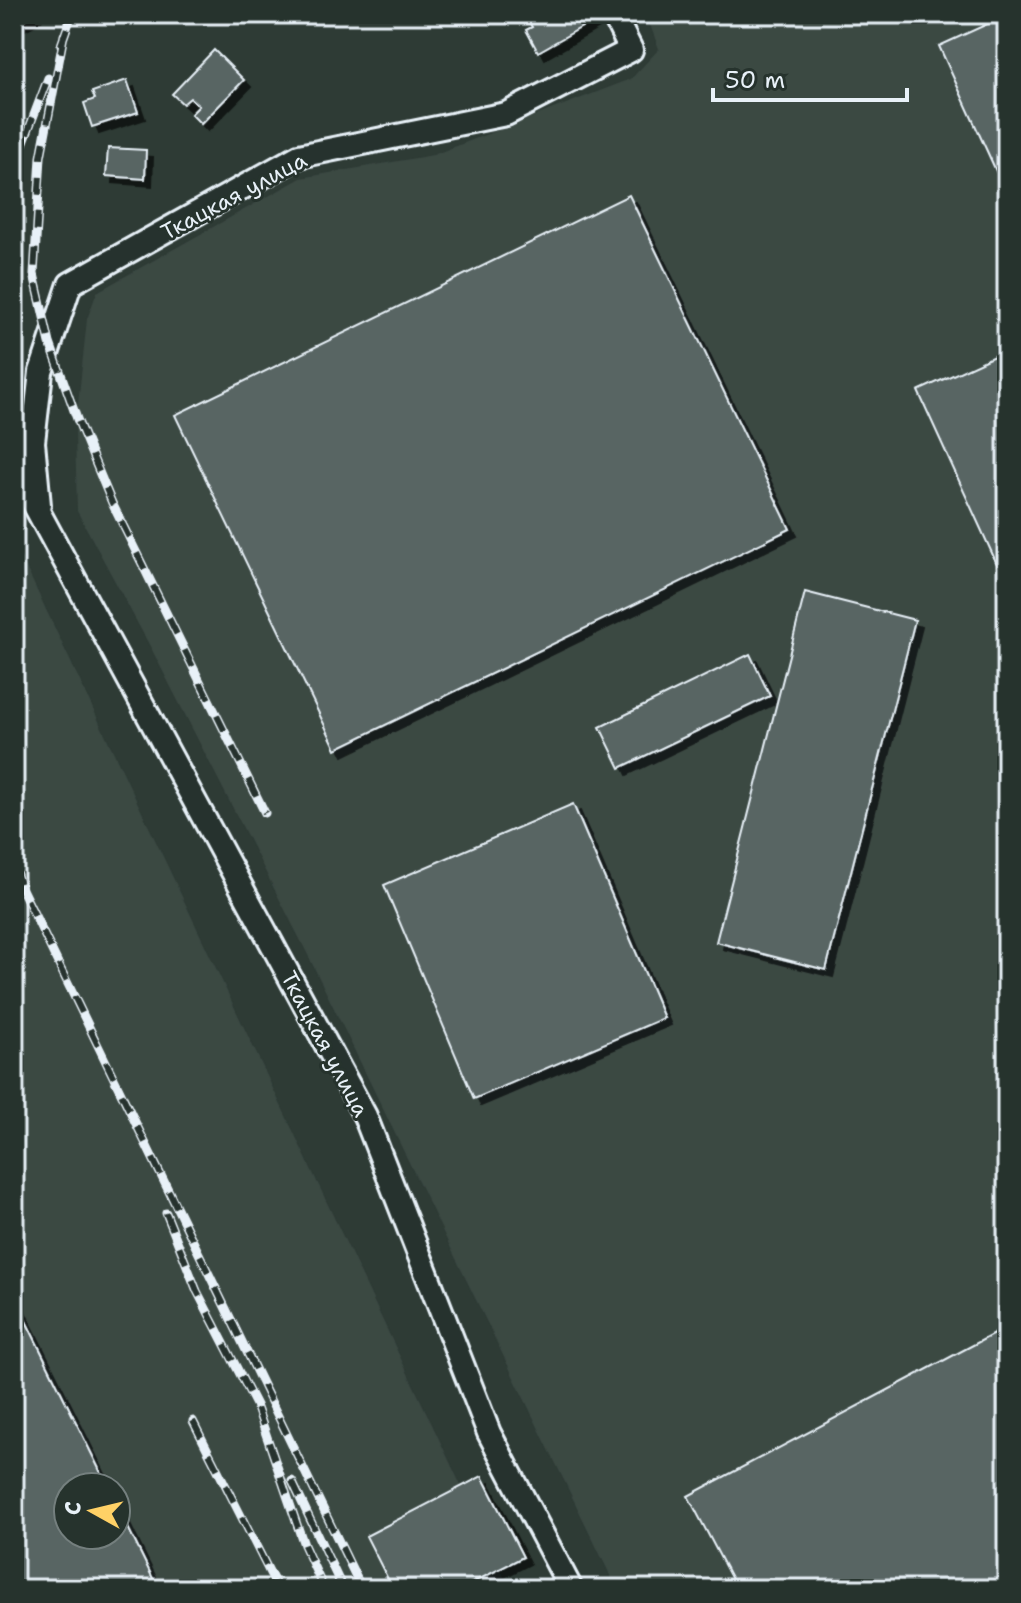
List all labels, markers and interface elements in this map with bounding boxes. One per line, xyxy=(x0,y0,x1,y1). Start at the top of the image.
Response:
scale bar xyxy=(713,52,907,102)
text: 50 m xyxy=(725,64,785,96)
street label: Ткацкая улица xyxy=(156,145,312,247)
street label: Ткацкая улица xyxy=(274,966,376,1122)
north arrow xyxy=(52,1471,132,1551)
text: С xyxy=(57,1500,88,1517)

